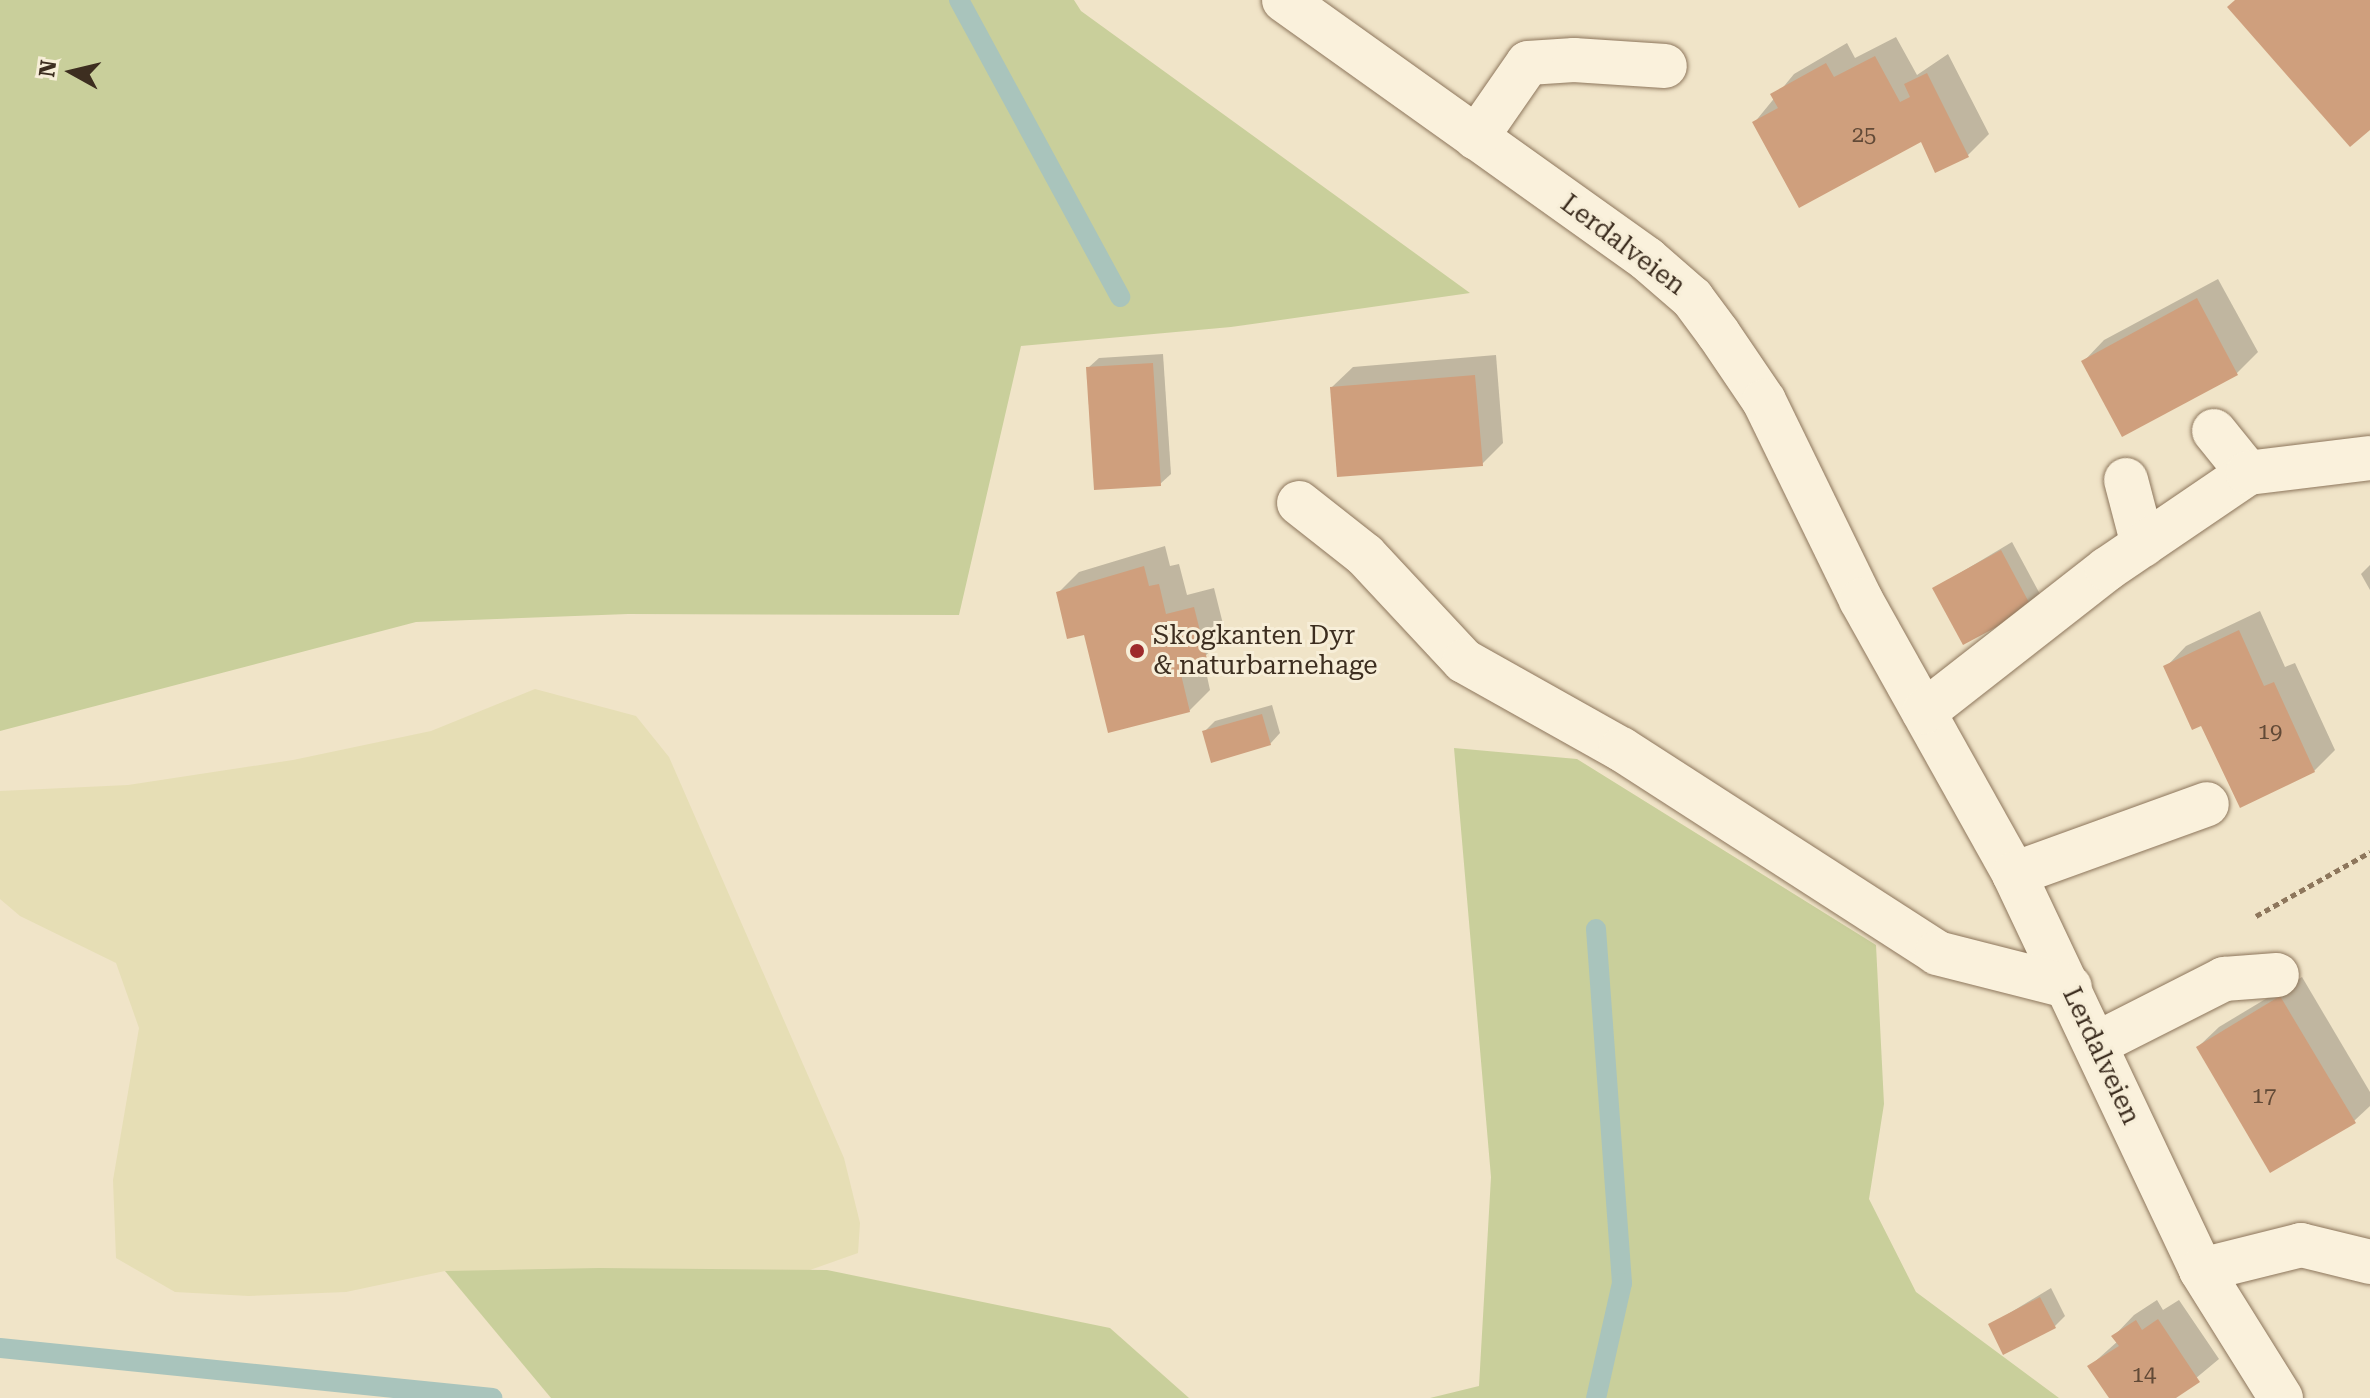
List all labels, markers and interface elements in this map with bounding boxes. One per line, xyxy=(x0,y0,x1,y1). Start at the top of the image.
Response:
north arrow xyxy=(32,32,112,112)
text: N xyxy=(34,58,61,79)
house number: 25 xyxy=(1852,122,1876,148)
street label: Lerdalveien xyxy=(1555,188,1691,302)
place label: Skogkanten Dyr & naturbarnehage xyxy=(1153,620,1377,682)
marker: Skogkanten Dyr & naturbarnehage xyxy=(1128,642,1146,660)
house number: 19 xyxy=(2258,719,2282,745)
street label: Lerdalveien xyxy=(2056,982,2146,1130)
house number: 17 xyxy=(2252,1083,2276,1109)
house number: 14 xyxy=(2132,1362,2156,1388)

